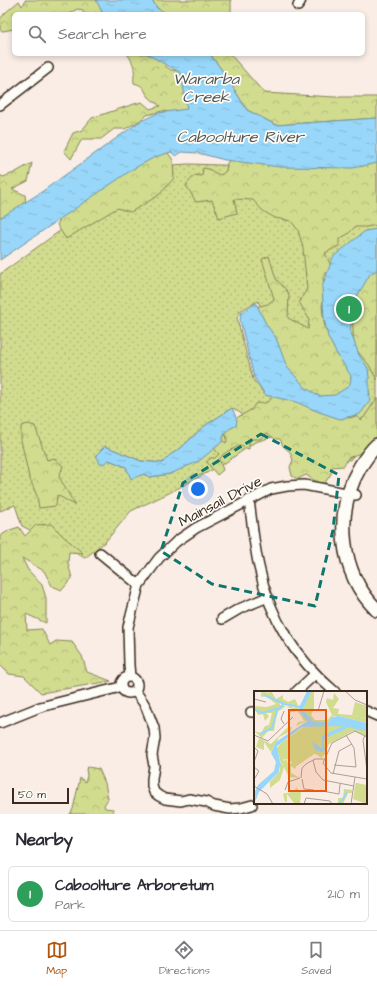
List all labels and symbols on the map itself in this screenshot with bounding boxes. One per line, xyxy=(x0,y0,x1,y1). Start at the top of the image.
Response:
water label: Wararba Creek xyxy=(173,68,240,108)
water label: Caboolture River xyxy=(176,126,306,148)
pin: 1 xyxy=(336,294,362,324)
street label: Mainsail Drive xyxy=(175,471,266,532)
your location xyxy=(188,479,208,499)
inset map xyxy=(254,691,367,804)
scale bar xyxy=(12,786,69,805)

